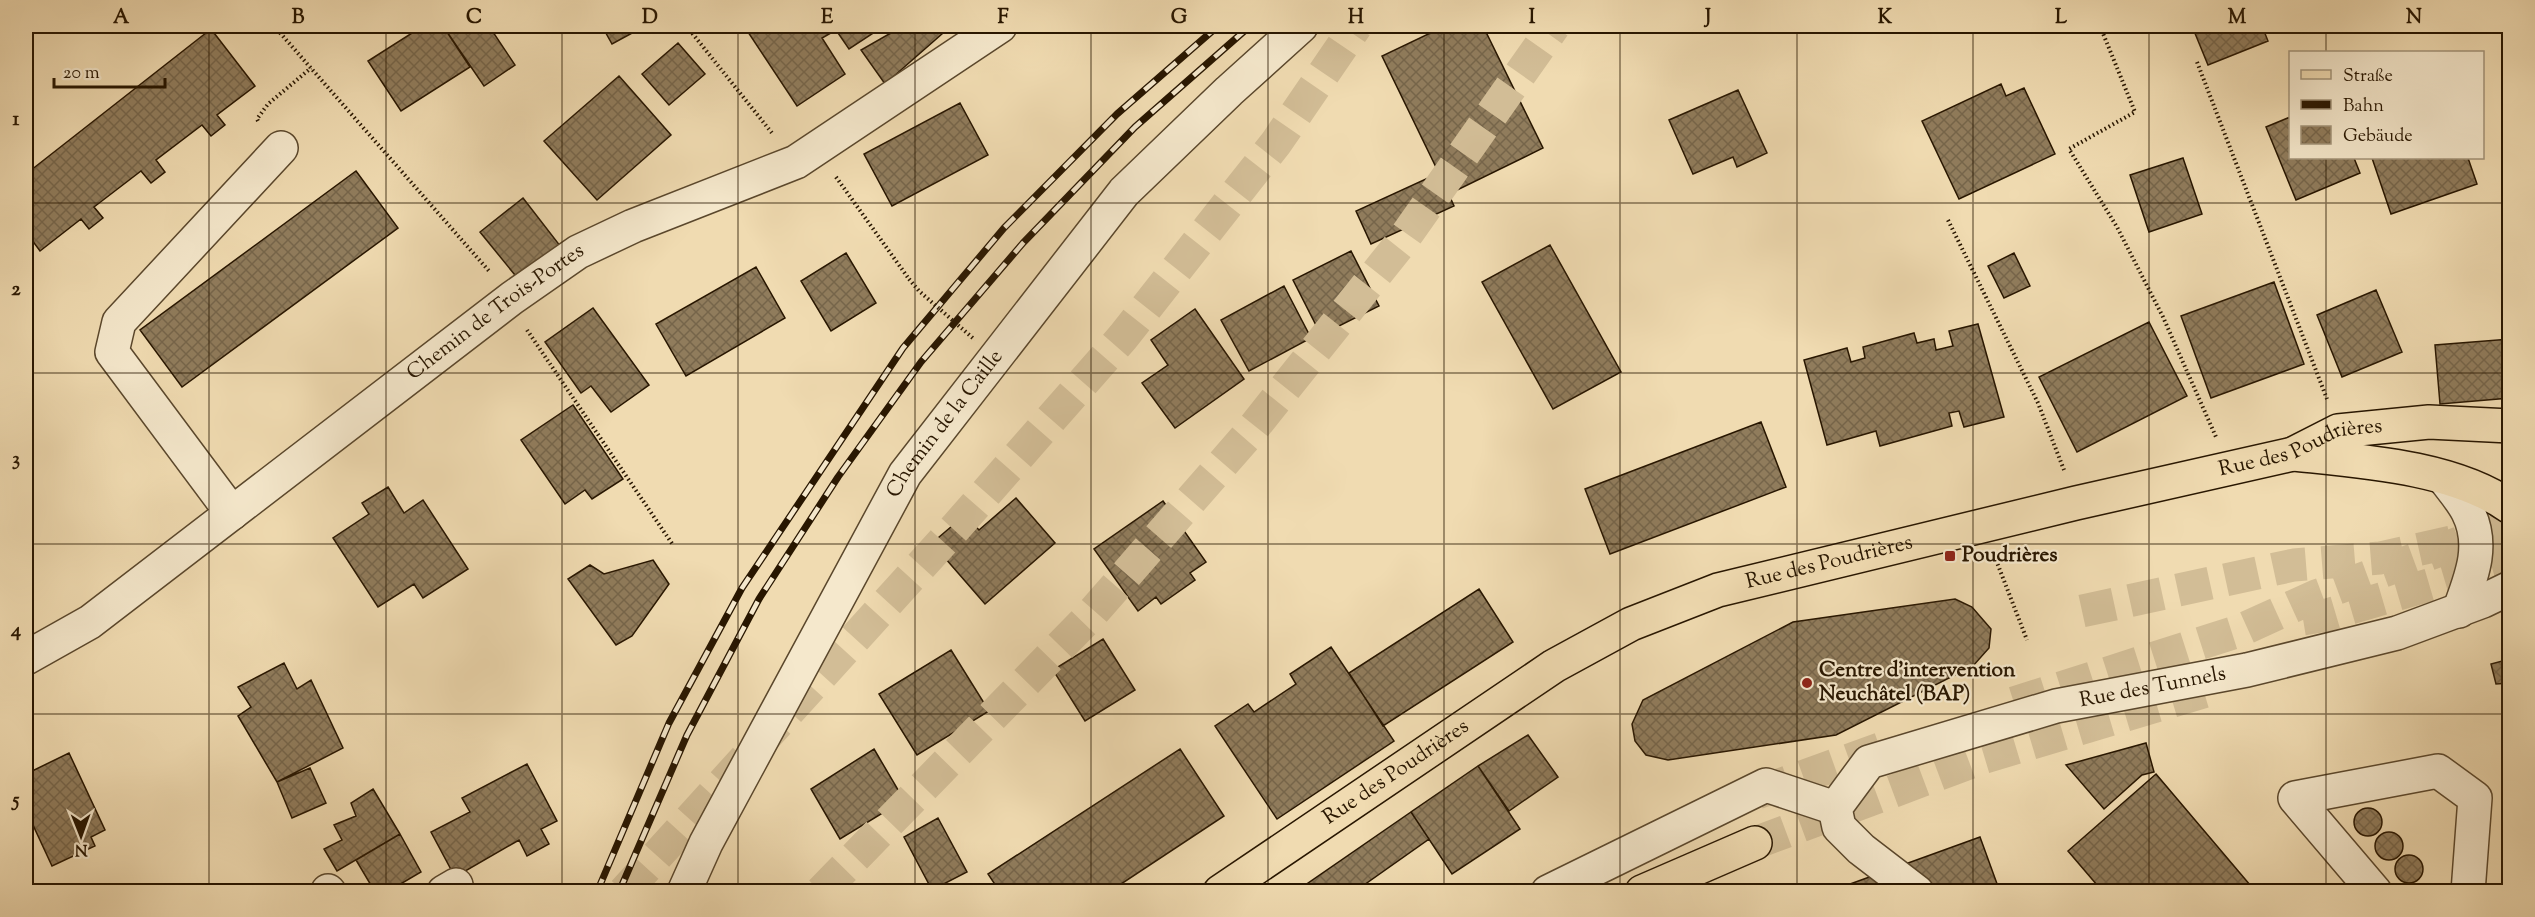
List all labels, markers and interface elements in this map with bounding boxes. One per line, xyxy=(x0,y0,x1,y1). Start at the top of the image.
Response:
text: A xyxy=(113,4,130,33)
text: B xyxy=(292,4,305,33)
text: C xyxy=(466,4,482,33)
text: D xyxy=(642,4,658,33)
text: E xyxy=(821,4,834,33)
text: F xyxy=(997,4,1009,33)
text: G xyxy=(1171,4,1188,33)
text: H xyxy=(1348,4,1364,33)
text: I xyxy=(1529,4,1536,33)
text: J xyxy=(1703,4,1711,33)
text: K xyxy=(1878,4,1893,33)
text: L xyxy=(2055,4,2068,33)
text: M xyxy=(2228,4,2247,33)
text: N xyxy=(2406,4,2422,33)
scale bar xyxy=(54,51,165,89)
legend xyxy=(2289,51,2484,159)
text: 20 m xyxy=(63,61,100,87)
text: Straße xyxy=(2343,64,2393,90)
text: Bahn xyxy=(2343,94,2384,120)
text: 1 xyxy=(13,106,20,135)
text: Gebäude xyxy=(2343,124,2413,150)
street label: Chemin de Trois-Portes xyxy=(401,236,589,388)
text: 2 xyxy=(11,276,21,305)
street label: Chemin de la Caille xyxy=(880,344,1011,503)
street label: Rue des Poudrières xyxy=(2216,412,2384,485)
text: 3 xyxy=(12,446,20,475)
street label: Rue des Poudrières xyxy=(1743,528,1916,598)
place label: Poudrières xyxy=(1962,541,2058,571)
marker: Poudrières xyxy=(1943,549,1957,563)
text: 4 xyxy=(10,617,21,646)
place label: Centre d'intervention Neuchâtel (BAP) xyxy=(1819,656,2016,710)
street label: Rue des Tunnels xyxy=(2077,659,2229,716)
marker: Centre d'intervention Neuchâtel (BAP) xyxy=(1800,676,1814,690)
street label: Rue des Poudrières xyxy=(1317,712,1476,833)
text: 5 xyxy=(11,787,20,816)
north arrow xyxy=(51,806,111,866)
text: N xyxy=(74,837,88,860)

